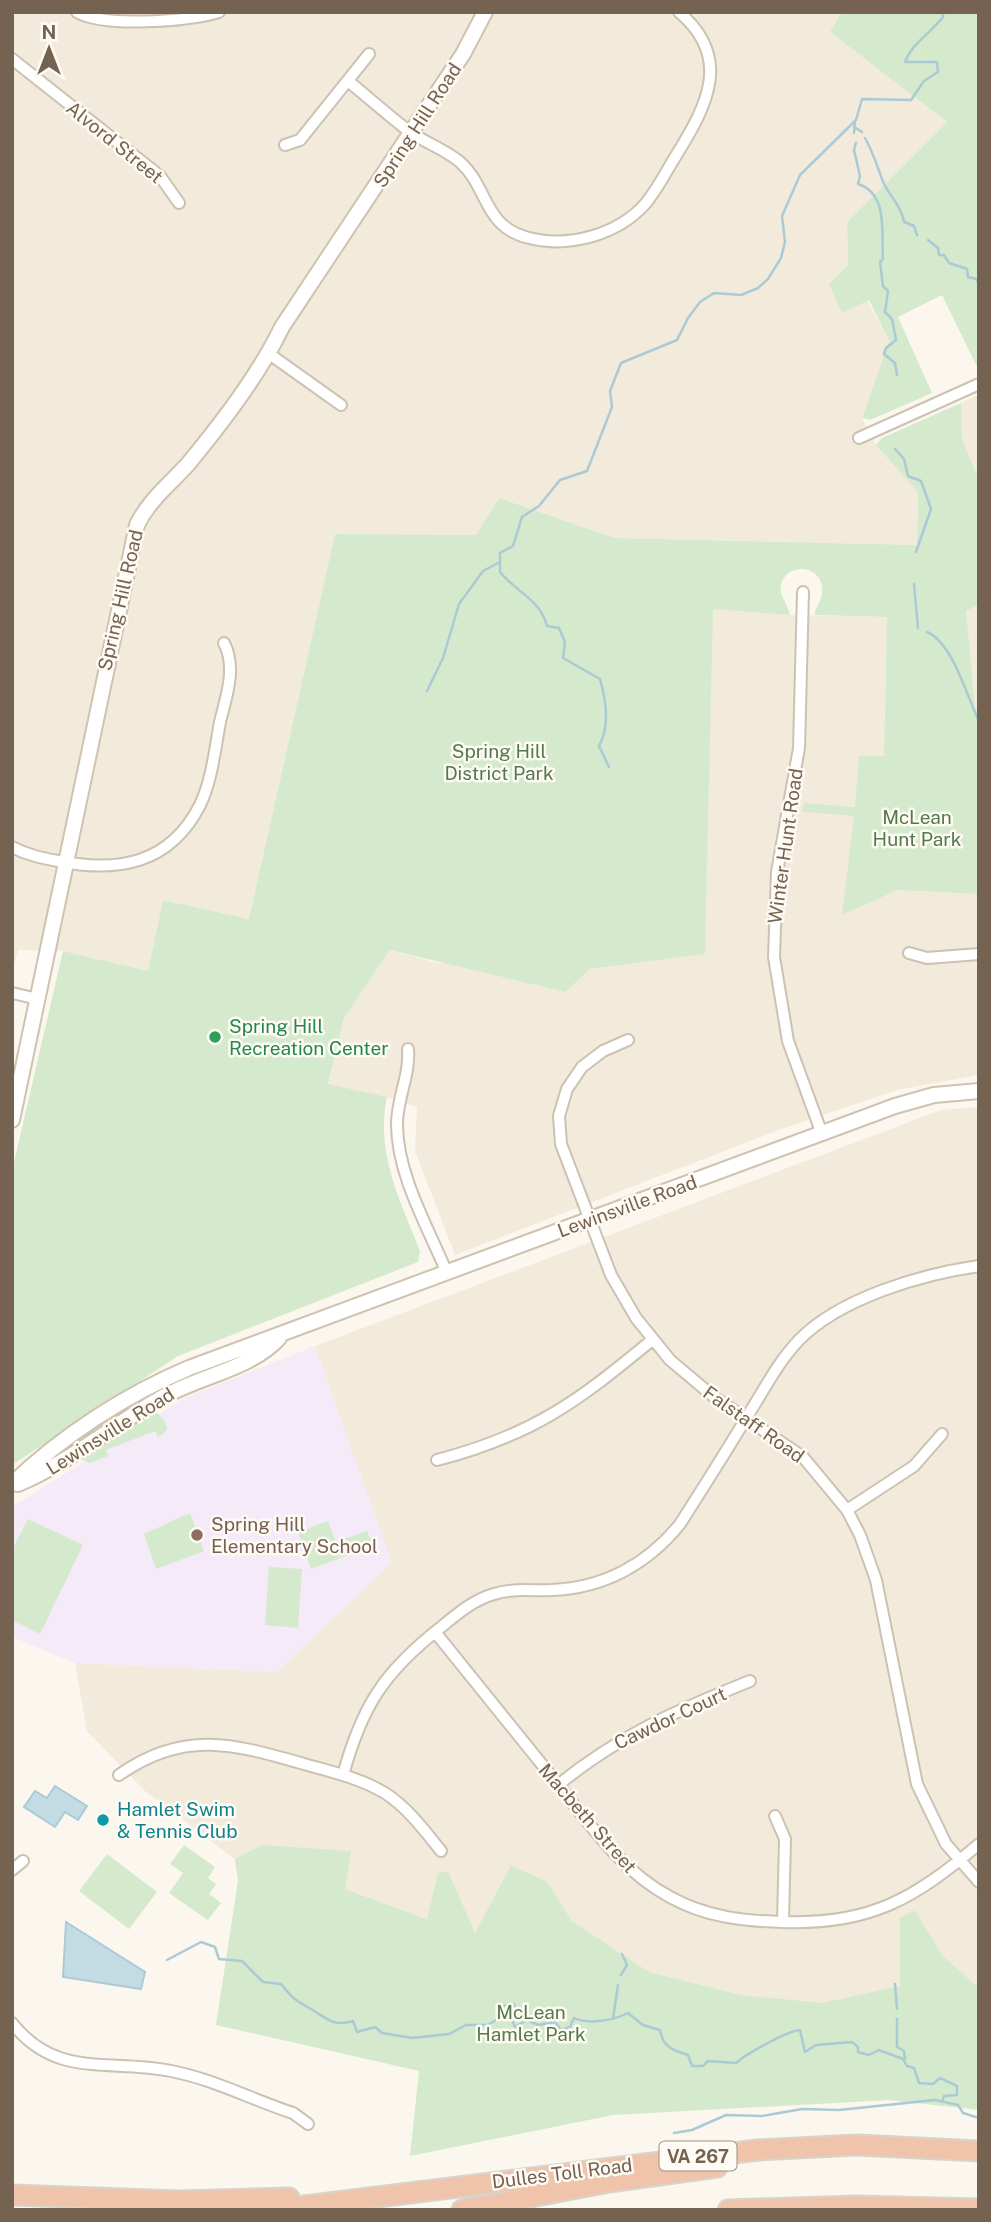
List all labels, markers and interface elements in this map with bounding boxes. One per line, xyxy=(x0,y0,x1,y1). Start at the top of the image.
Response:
north arrow xyxy=(14,14,84,84)
text: N xyxy=(42,21,56,43)
street label: Spring Hill Road xyxy=(369,59,465,191)
street label: Alvord Street xyxy=(62,96,168,188)
street label: Spring Hill Road xyxy=(93,527,147,673)
park label: Spring Hill District Park xyxy=(444,740,554,784)
street label: Winter Hunt Road xyxy=(763,767,807,925)
park label: McLean Hunt Park xyxy=(873,806,962,850)
place label: Spring Hill Recreation Center xyxy=(229,1015,389,1059)
marker: Spring Hill Recreation Center xyxy=(207,1029,223,1045)
street label: Lewinsville Road xyxy=(554,1171,700,1241)
street label: Falstaff Road xyxy=(699,1381,809,1467)
street label: Lewinsville Road xyxy=(42,1383,178,1479)
place label: Spring Hill Elementary School xyxy=(211,1513,378,1557)
marker: Spring Hill Elementary School xyxy=(189,1527,205,1543)
street label: Cawdor Court xyxy=(610,1682,730,1754)
street label: Macbeth Street xyxy=(535,1759,641,1877)
place label: Hamlet Swim & Tennis Club xyxy=(117,1798,238,1842)
marker: Hamlet Swim & Tennis Club xyxy=(95,1812,111,1828)
park label: McLean Hamlet Park xyxy=(476,2001,586,2045)
road number: VA 267 xyxy=(660,2142,736,2170)
street label: Dulles Toll Road xyxy=(490,2153,634,2193)

